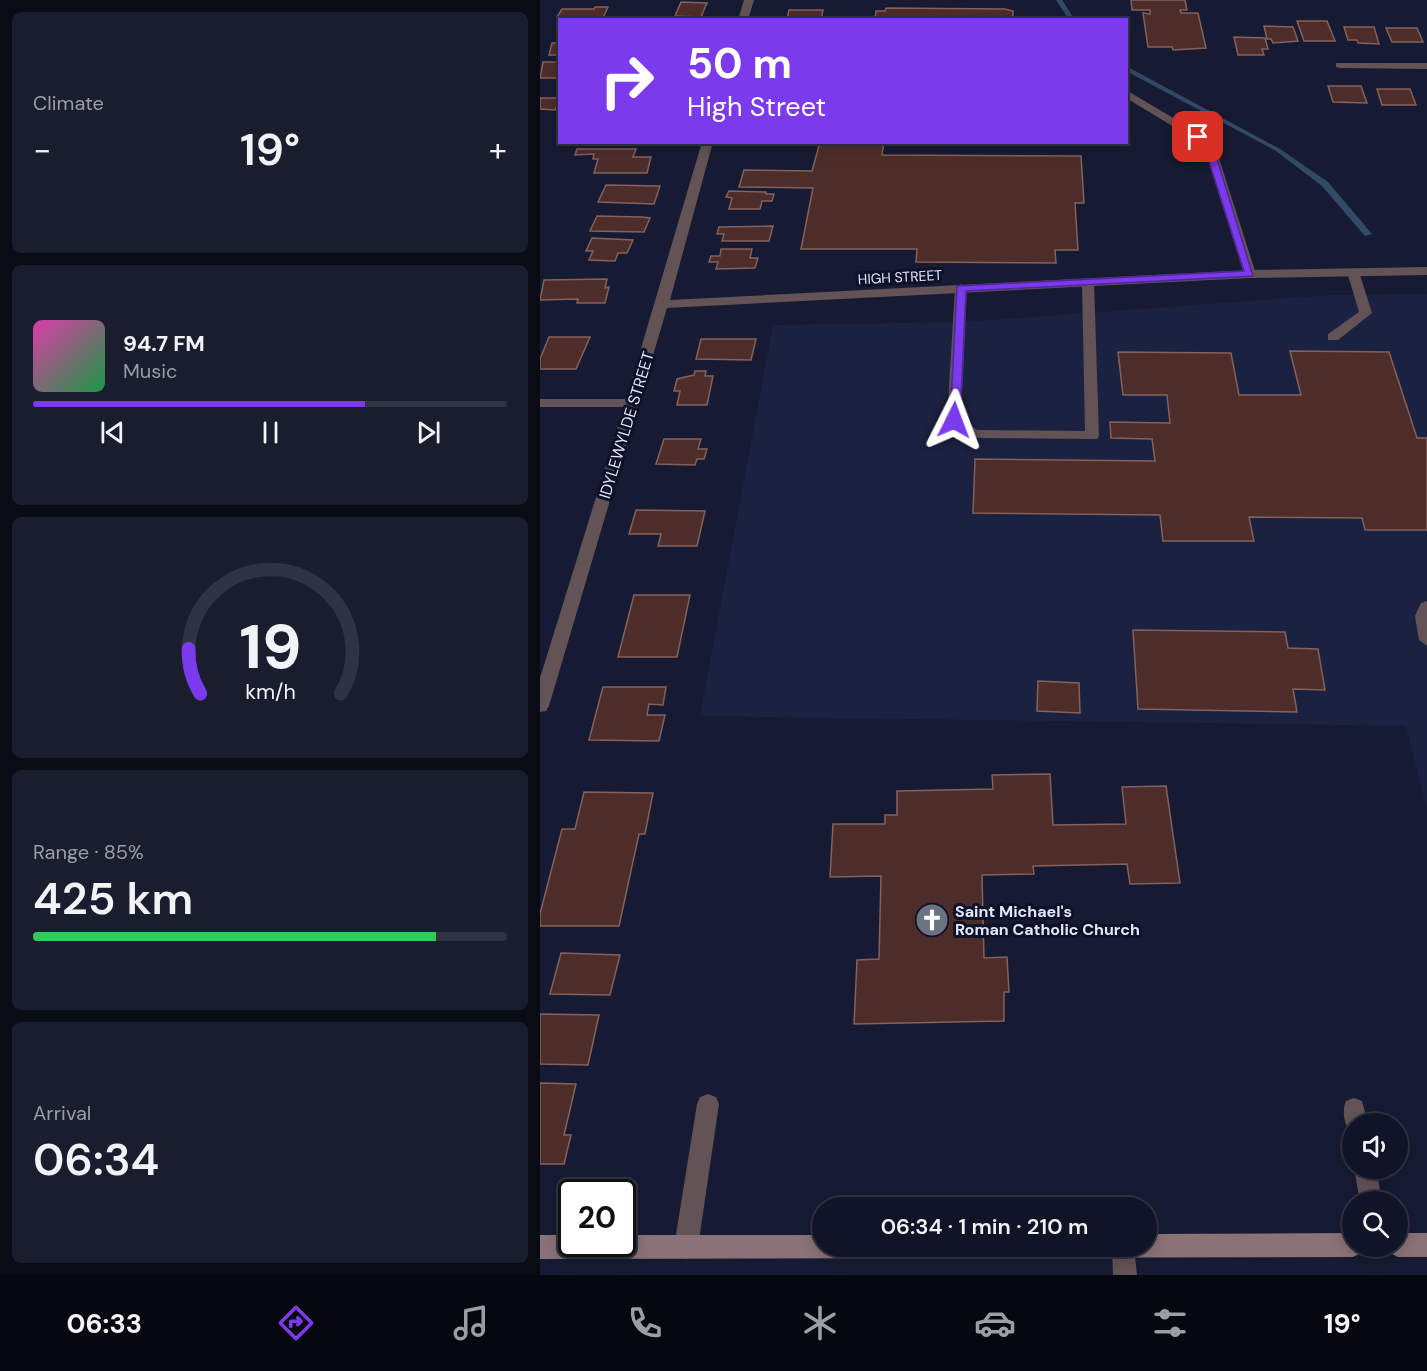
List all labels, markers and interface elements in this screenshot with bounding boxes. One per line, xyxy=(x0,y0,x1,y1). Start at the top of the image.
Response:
text: 50 m xyxy=(687,36,792,91)
icon: right xyxy=(588,42,666,120)
text: High Street xyxy=(687,89,826,124)
text: Climate xyxy=(33,90,104,116)
pin xyxy=(1172,111,1223,162)
text: 19° xyxy=(240,120,300,179)
icon: arrive xyxy=(1181,120,1214,153)
text: − xyxy=(33,128,51,171)
text: + xyxy=(489,128,507,171)
street label: HIGH STREET xyxy=(857,266,943,288)
text: 94.7 FM xyxy=(123,329,205,358)
street label: IDYLEWYLDE STREET xyxy=(594,349,659,501)
text: Music xyxy=(123,358,178,384)
position arrow xyxy=(922,388,986,452)
icon: previous xyxy=(96,416,129,449)
icon: pause xyxy=(254,416,287,449)
icon: next xyxy=(412,416,445,449)
text: 19 xyxy=(239,607,301,688)
text: km/h xyxy=(245,679,295,707)
text: Range · 85% xyxy=(33,839,144,865)
text: 425 km xyxy=(33,869,193,928)
place label: Saint Michael's Roman Catholic Church xyxy=(955,901,1140,940)
church icon: Saint Michael's Roman Catholic Church xyxy=(914,902,950,938)
text: Arrival xyxy=(33,1100,91,1126)
map controls xyxy=(1342,1113,1408,1257)
button: sound xyxy=(1342,1113,1408,1179)
text: 06:34 xyxy=(33,1130,159,1189)
speed limit sign: 20 xyxy=(558,1179,636,1257)
button: search xyxy=(1342,1191,1408,1257)
text: 06:34 · 1 min · 210 m xyxy=(881,1212,1088,1241)
icon: directions xyxy=(275,1302,317,1344)
icon: music xyxy=(450,1302,492,1344)
icon: phone xyxy=(624,1302,666,1344)
icon: climate xyxy=(799,1302,841,1344)
icon: car xyxy=(974,1302,1016,1344)
icon: filters xyxy=(1149,1302,1191,1344)
text: 06:33 xyxy=(66,1306,142,1341)
text: 19° xyxy=(1324,1306,1361,1341)

